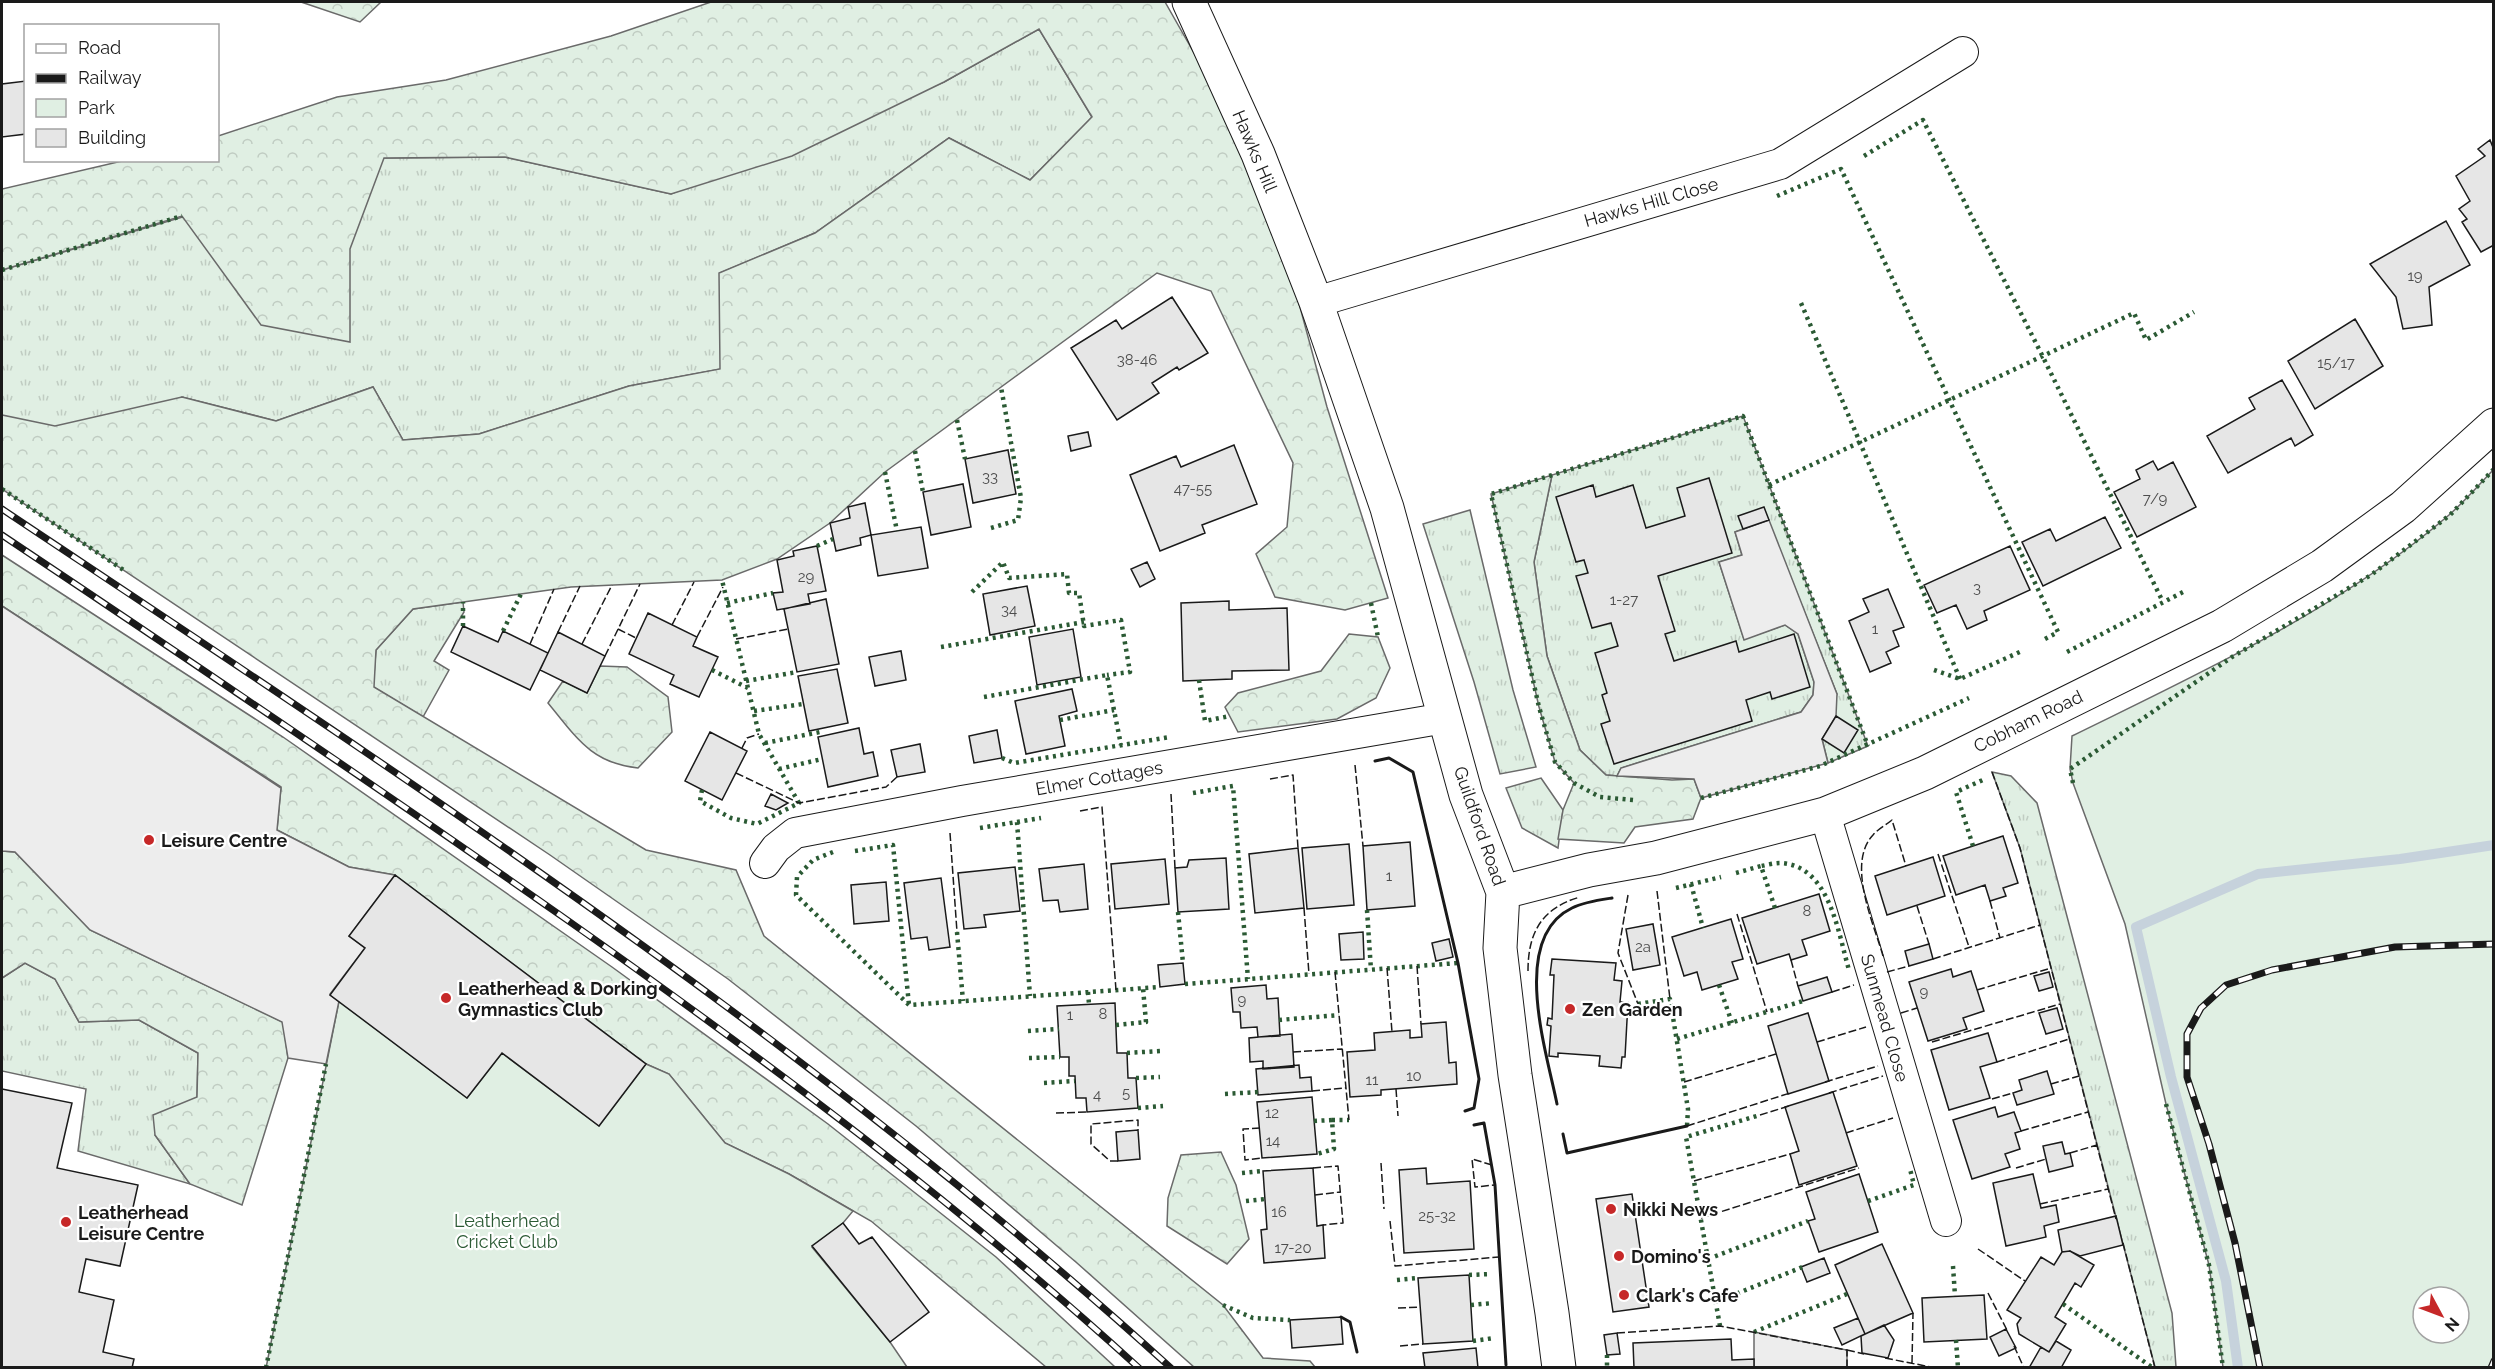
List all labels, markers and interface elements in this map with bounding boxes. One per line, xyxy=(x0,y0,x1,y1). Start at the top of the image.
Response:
legend xyxy=(24,24,219,162)
text: Road xyxy=(78,37,121,58)
text: Railway xyxy=(78,67,142,88)
text: Park xyxy=(78,97,115,118)
street label: Hawks Hill xyxy=(1228,107,1282,195)
text: Building xyxy=(78,127,146,148)
street label: Hawks Hill Close xyxy=(1582,173,1721,231)
house number: 19 xyxy=(2407,267,2423,285)
house number: 38-46 xyxy=(1117,351,1157,369)
house number: 15/17 xyxy=(2317,354,2355,372)
house number: 33 xyxy=(982,468,998,486)
house number: 47-55 xyxy=(1174,480,1212,498)
house number: 7/9 xyxy=(2143,490,2167,508)
house number: 29 xyxy=(798,568,815,586)
house number: 3 xyxy=(1973,579,1981,597)
house number: 1-27 xyxy=(1610,591,1638,609)
house number: 34 xyxy=(1001,601,1017,619)
house number: 1 xyxy=(1872,620,1879,638)
street label: Cobham Road xyxy=(1970,686,2086,756)
street label: Elmer Cottages xyxy=(1034,756,1164,800)
street label: Guildford Road xyxy=(1450,763,1510,889)
place label: Leisure Centre xyxy=(161,830,287,851)
marker: Leisure Centre xyxy=(142,833,156,847)
house number: 1 xyxy=(1386,867,1393,885)
house number: 8 xyxy=(1803,902,1812,920)
house number: 2a xyxy=(1635,938,1651,956)
street label: Sunmead Close xyxy=(1857,952,1913,1085)
place label: Leatherhead & Dorking Gymnastics Club xyxy=(458,978,658,1020)
house number: 9 xyxy=(1920,983,1929,1001)
marker: Leatherhead & Dorking Gymnastics Club xyxy=(439,991,453,1005)
house number: 9 xyxy=(1238,991,1247,1009)
place label: Zen Garden xyxy=(1582,999,1683,1020)
marker: Zen Garden xyxy=(1563,1002,1577,1016)
house number: 8 xyxy=(1099,1005,1108,1023)
house number: 1 xyxy=(1067,1006,1074,1024)
house number: 10 xyxy=(1406,1067,1422,1085)
house number: 11 xyxy=(1366,1071,1379,1089)
house number: 5 xyxy=(1122,1084,1130,1102)
house number: 4 xyxy=(1093,1086,1101,1104)
house number: 12 xyxy=(1265,1104,1279,1122)
house number: 14 xyxy=(1266,1132,1280,1150)
place label: Nikki News xyxy=(1623,1199,1718,1220)
place label: Leatherhead Leisure Centre xyxy=(78,1202,204,1244)
marker: Nikki News xyxy=(1604,1202,1618,1216)
house number: 16 xyxy=(1271,1203,1287,1221)
house number: 25-32 xyxy=(1418,1207,1456,1225)
park label: Leatherhead Cricket Club xyxy=(454,1210,560,1252)
marker: Leatherhead Leisure Centre xyxy=(59,1215,73,1229)
house number: 17-20 xyxy=(1274,1239,1312,1257)
place label: Domino's xyxy=(1631,1246,1711,1267)
marker: Domino's xyxy=(1612,1249,1626,1263)
place label: Clark's Cafe xyxy=(1636,1285,1739,1306)
north arrow xyxy=(2411,1285,2471,1345)
marker: Clark's Cafe xyxy=(1617,1288,1631,1302)
text: N xyxy=(2441,1314,2463,1335)

